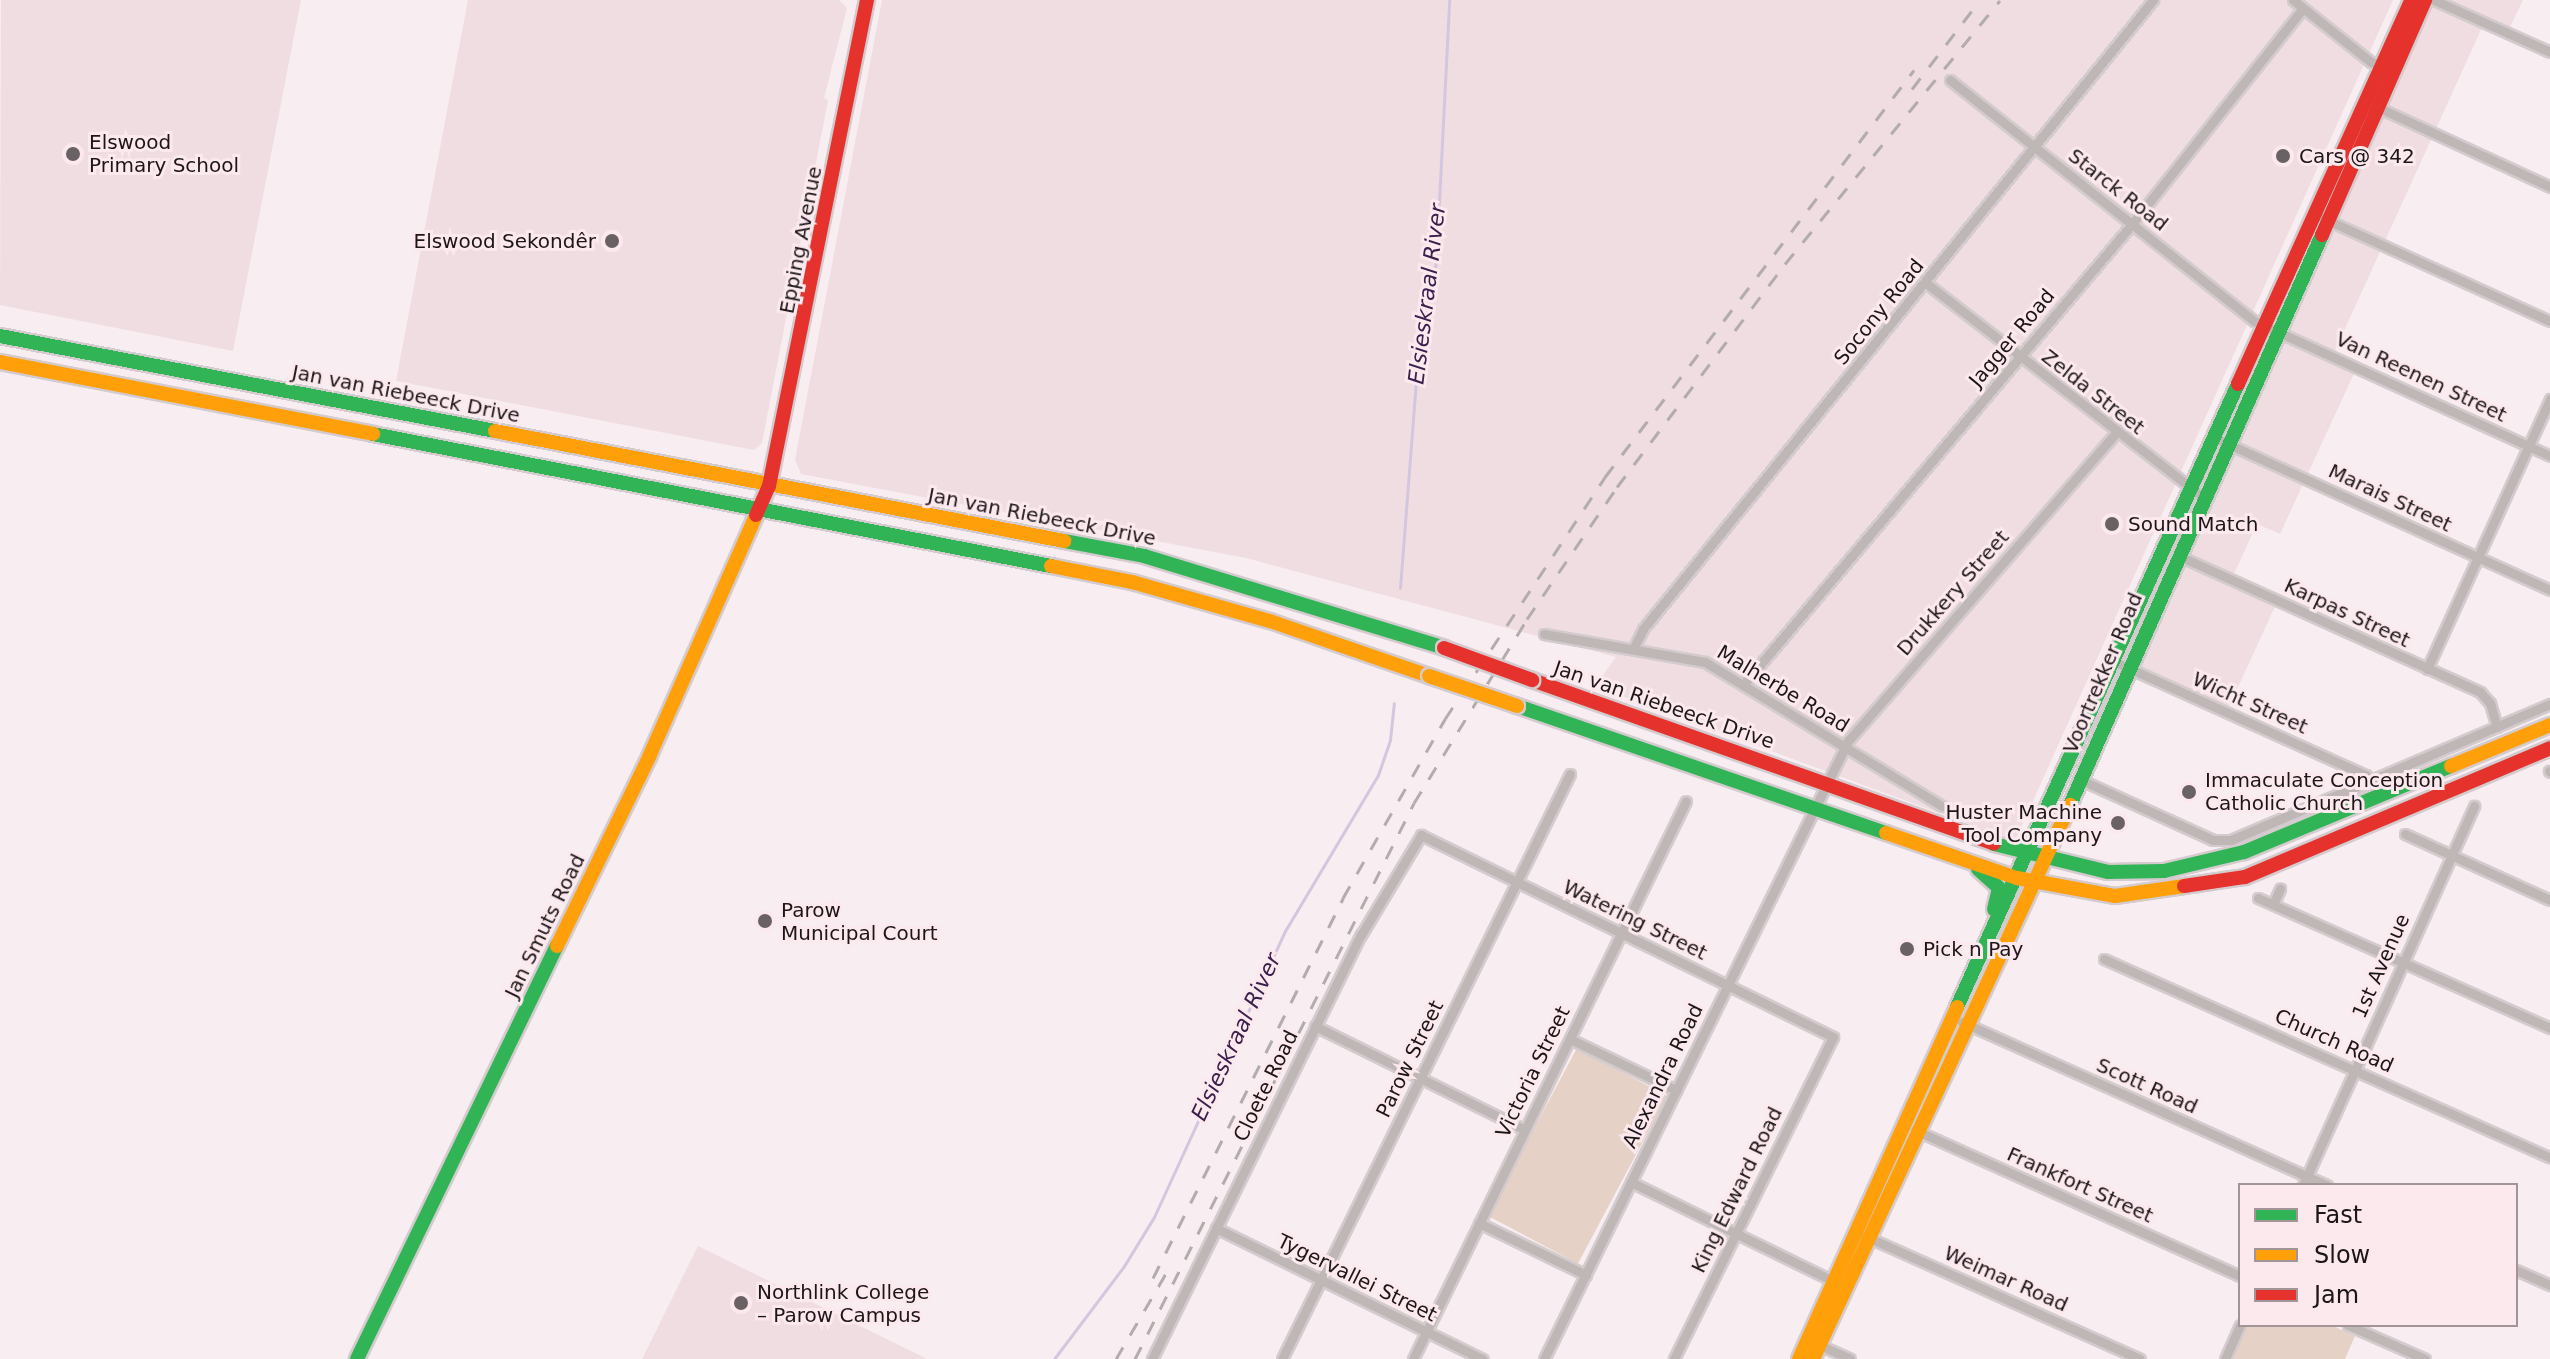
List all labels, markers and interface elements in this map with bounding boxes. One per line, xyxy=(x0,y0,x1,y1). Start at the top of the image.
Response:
place label: Elswood Primary School xyxy=(89,130,239,177)
street label: Starck Road xyxy=(2063,144,2173,236)
place label: Cars @ 342 xyxy=(2299,144,2415,168)
marker: Elswood Primary School xyxy=(64,145,82,163)
marker: Cars @ 342 xyxy=(2274,147,2292,165)
street label: Epping Avenue xyxy=(775,164,827,316)
water label: Elsieskraal River xyxy=(1403,202,1451,386)
place label: Elswood Sekondêr xyxy=(414,229,596,253)
marker: Elswood Sekondêr xyxy=(603,232,621,250)
street label: Socony Road xyxy=(1829,254,1929,370)
street label: Jagger Road xyxy=(1964,284,2060,392)
street label: Van Reenen Street xyxy=(2332,327,2510,427)
street label: Zelda Street xyxy=(2037,344,2149,440)
street label: Jan van Riebeeck Drive xyxy=(290,360,522,428)
street label: Marais Street xyxy=(2325,459,2455,537)
street label: Jan van Riebeeck Drive xyxy=(926,483,1158,551)
place label: Sound Match xyxy=(2128,512,2258,536)
marker: Sound Match xyxy=(2103,515,2121,533)
street label: Drukkery Street xyxy=(1892,525,2014,661)
street label: Karpas Street xyxy=(2280,573,2414,653)
street label: Voortrekker Road xyxy=(2058,589,2148,757)
street label: Malherbe Road xyxy=(1713,640,1853,738)
street label: Jan van Riebeeck Drive xyxy=(1551,656,1777,754)
street label: Wicht Street xyxy=(2189,667,2311,739)
place label: Immaculate Conception Catholic Church xyxy=(2205,768,2443,815)
marker: Immaculate Conception Catholic Church xyxy=(2180,783,2198,801)
place label: Huster Machine Tool Company xyxy=(1945,800,2102,847)
marker: Huster Machine Tool Company xyxy=(2109,814,2127,832)
street label: Jan Smuts Road xyxy=(500,850,590,1002)
street label: Watering Street xyxy=(1559,875,1711,965)
place label: Parow Municipal Court xyxy=(781,898,938,945)
street label: 1st Avenue xyxy=(2347,910,2415,1022)
marker: Parow Municipal Court xyxy=(756,912,774,930)
place label: Pick n Pay xyxy=(1923,937,2023,961)
marker: Pick n Pay xyxy=(1898,940,1916,958)
water label: Elsieskraal River xyxy=(1186,949,1286,1125)
street label: Parow Street xyxy=(1371,997,1449,1121)
street label: Alexandra Road xyxy=(1618,1000,1708,1152)
street label: Victoria Street xyxy=(1491,1002,1575,1142)
street label: Church Road xyxy=(2271,1004,2397,1078)
street label: Cloete Road xyxy=(1229,1026,1303,1146)
street label: Scott Road xyxy=(2093,1053,2201,1119)
street label: King Edward Road xyxy=(1686,1103,1788,1277)
street label: Frankfort Street xyxy=(2003,1142,2157,1228)
legend xyxy=(2238,1183,2518,1327)
text: Fast xyxy=(2314,1201,2362,1229)
street label: Tygervallei Street xyxy=(1273,1229,1441,1327)
street label: Weimar Road xyxy=(1940,1241,2072,1317)
text: Slow xyxy=(2314,1241,2370,1269)
place label: Northlink College – Parow Campus xyxy=(757,1280,929,1327)
text: Jam xyxy=(2314,1281,2359,1309)
marker: Northlink College – Parow Campus xyxy=(732,1294,750,1312)

